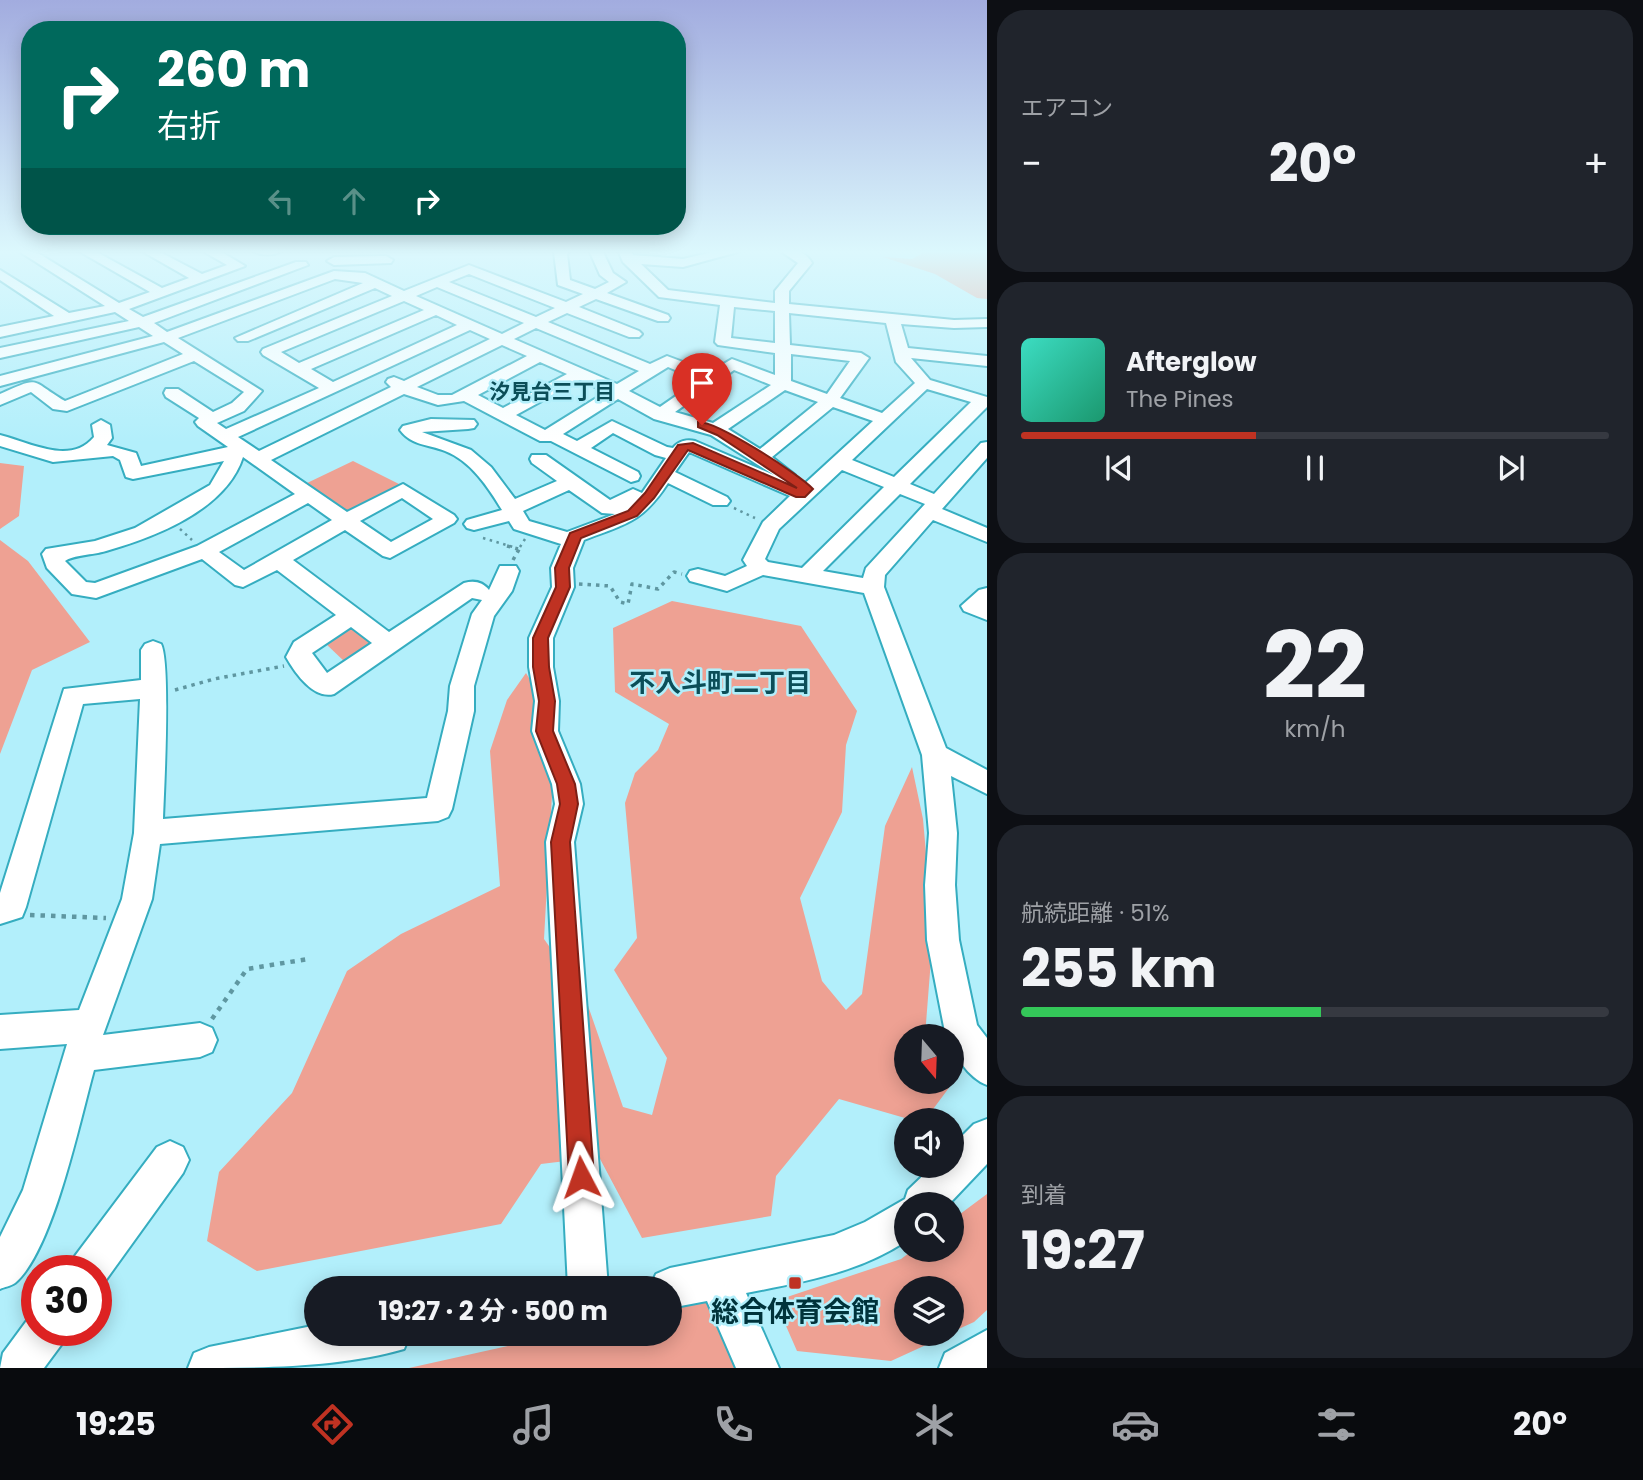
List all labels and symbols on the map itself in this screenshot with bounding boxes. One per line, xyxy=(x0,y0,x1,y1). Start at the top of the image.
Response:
pin xyxy=(672,353,732,425)
district label: 汐見台三丁目 xyxy=(489,377,615,406)
district label: 不入斗町二丁目 xyxy=(629,665,811,701)
north arrow xyxy=(894,1024,964,1094)
position arrow xyxy=(544,1140,618,1214)
speed limit sign: 30 xyxy=(21,1255,112,1346)
marker: 総合体育会館 xyxy=(787,1275,803,1291)
place label: 総合体育会館 xyxy=(711,1292,879,1331)

